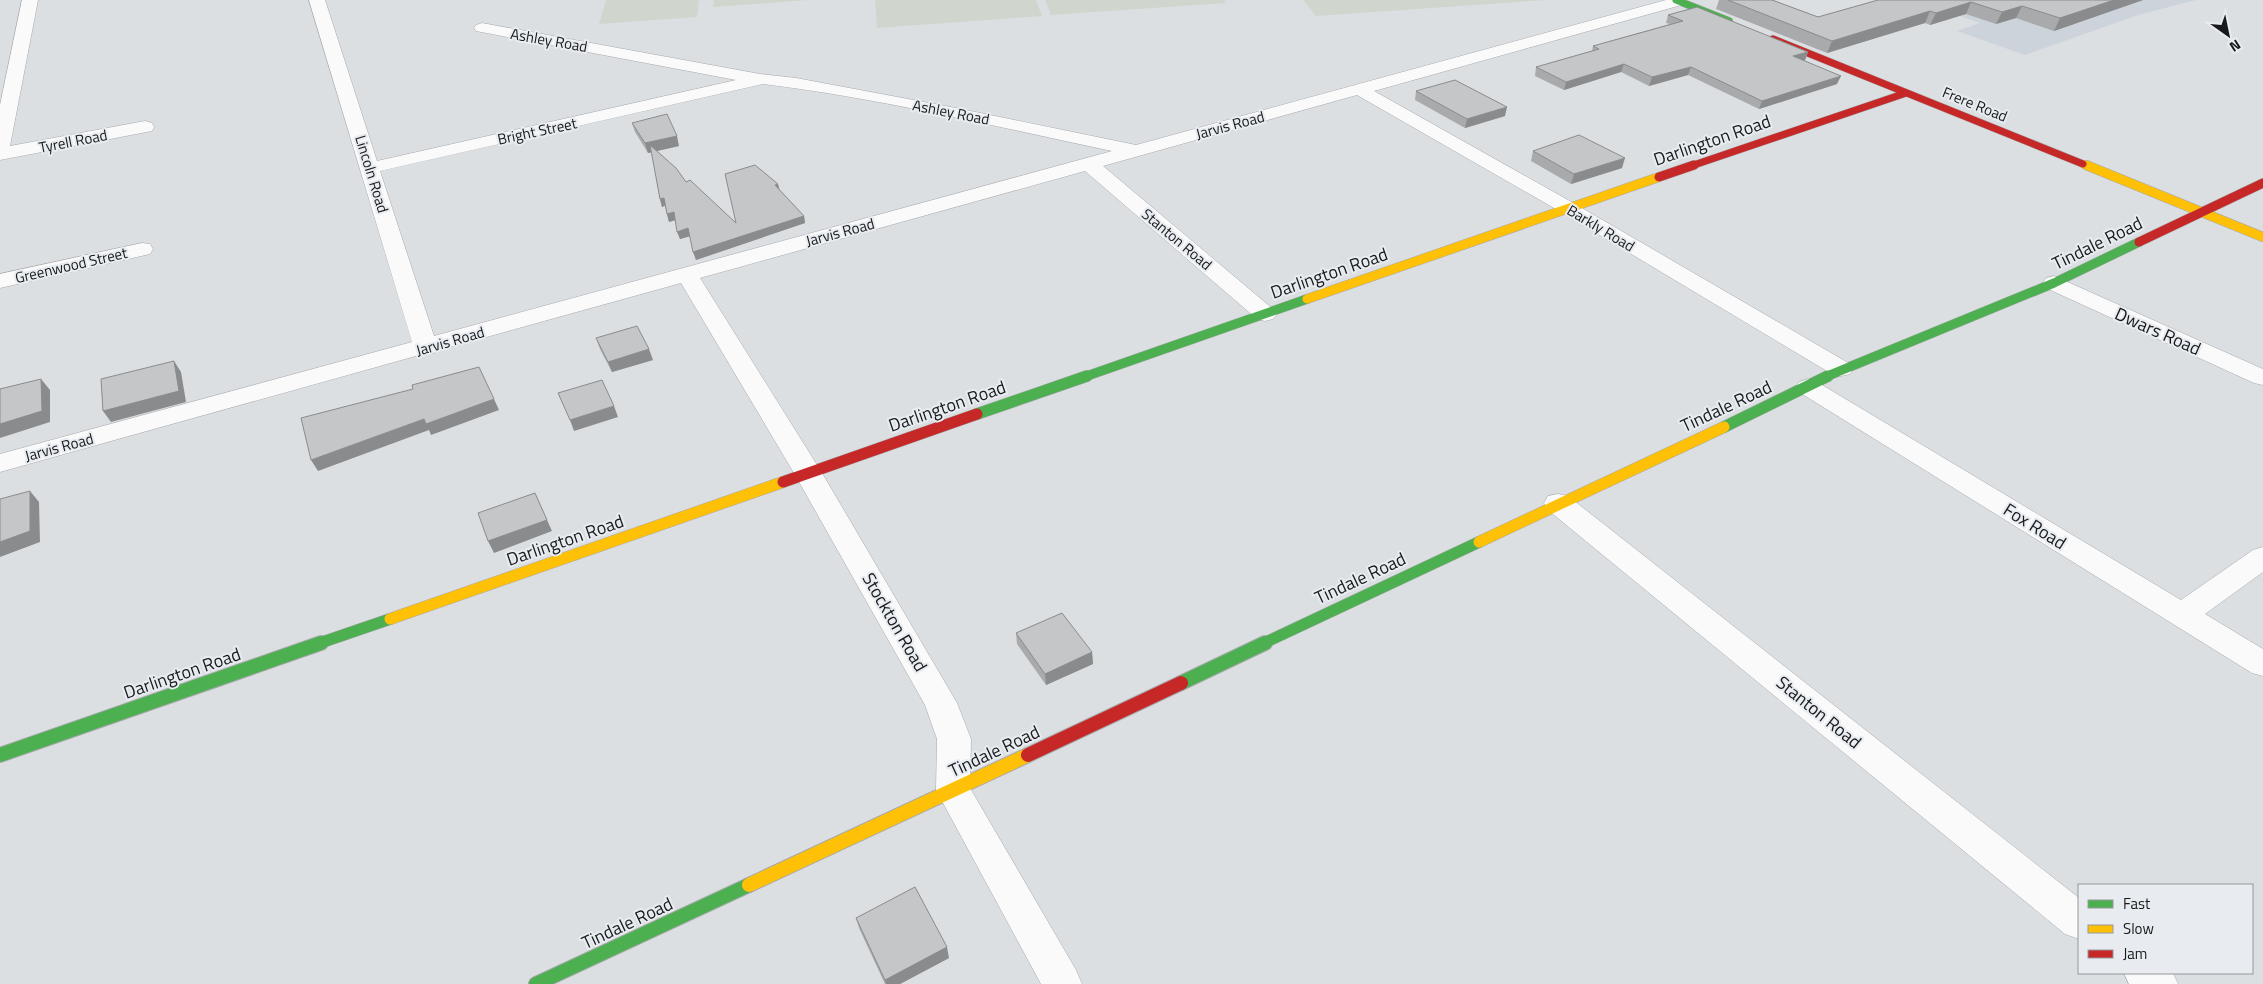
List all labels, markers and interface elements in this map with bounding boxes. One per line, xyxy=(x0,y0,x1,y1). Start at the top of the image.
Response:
north arrow xyxy=(2203,10,2253,60)
street label: Ashley Road xyxy=(509,22,589,58)
text: N xyxy=(2226,35,2245,58)
street label: Frere Road xyxy=(1939,80,2011,128)
street label: Ashley Road xyxy=(911,93,991,131)
street label: Jarvis Road xyxy=(1193,105,1267,145)
street label: Darlington Road xyxy=(1650,107,1774,173)
street label: Bright Street xyxy=(495,111,580,151)
street label: Tyrell Road xyxy=(37,123,109,159)
street label: Lincoln Road xyxy=(349,132,395,216)
street label: Barkly Road xyxy=(1563,199,1639,257)
street label: Stanton Road xyxy=(1137,203,1217,275)
street label: Tindale Road xyxy=(2047,209,2147,277)
street label: Jarvis Road xyxy=(803,212,877,252)
street label: Darlington Road xyxy=(1267,240,1391,306)
street label: Greenwood Street xyxy=(13,241,130,289)
street label: Dwars Road xyxy=(2111,300,2205,362)
street label: Jarvis Road xyxy=(413,320,487,362)
street label: Darlington Road xyxy=(885,373,1009,439)
street label: Tindale Road xyxy=(1676,373,1776,439)
street label: Jarvis Road xyxy=(22,427,96,467)
street label: Fox Road xyxy=(1998,496,2072,556)
street label: Darlington Road xyxy=(503,507,627,573)
street label: Tindale Road xyxy=(1310,545,1410,611)
street label: Stockton Road xyxy=(856,567,934,677)
street label: Darlington Road xyxy=(120,640,244,706)
street label: Stanton Road xyxy=(1770,669,1868,755)
street label: Tindale Road xyxy=(944,718,1044,784)
legend xyxy=(2078,884,2253,974)
street label: Tindale Road xyxy=(577,890,677,956)
text: Fast xyxy=(2123,892,2151,915)
text: Slow xyxy=(2123,917,2154,940)
text: Jam xyxy=(2123,942,2147,965)

